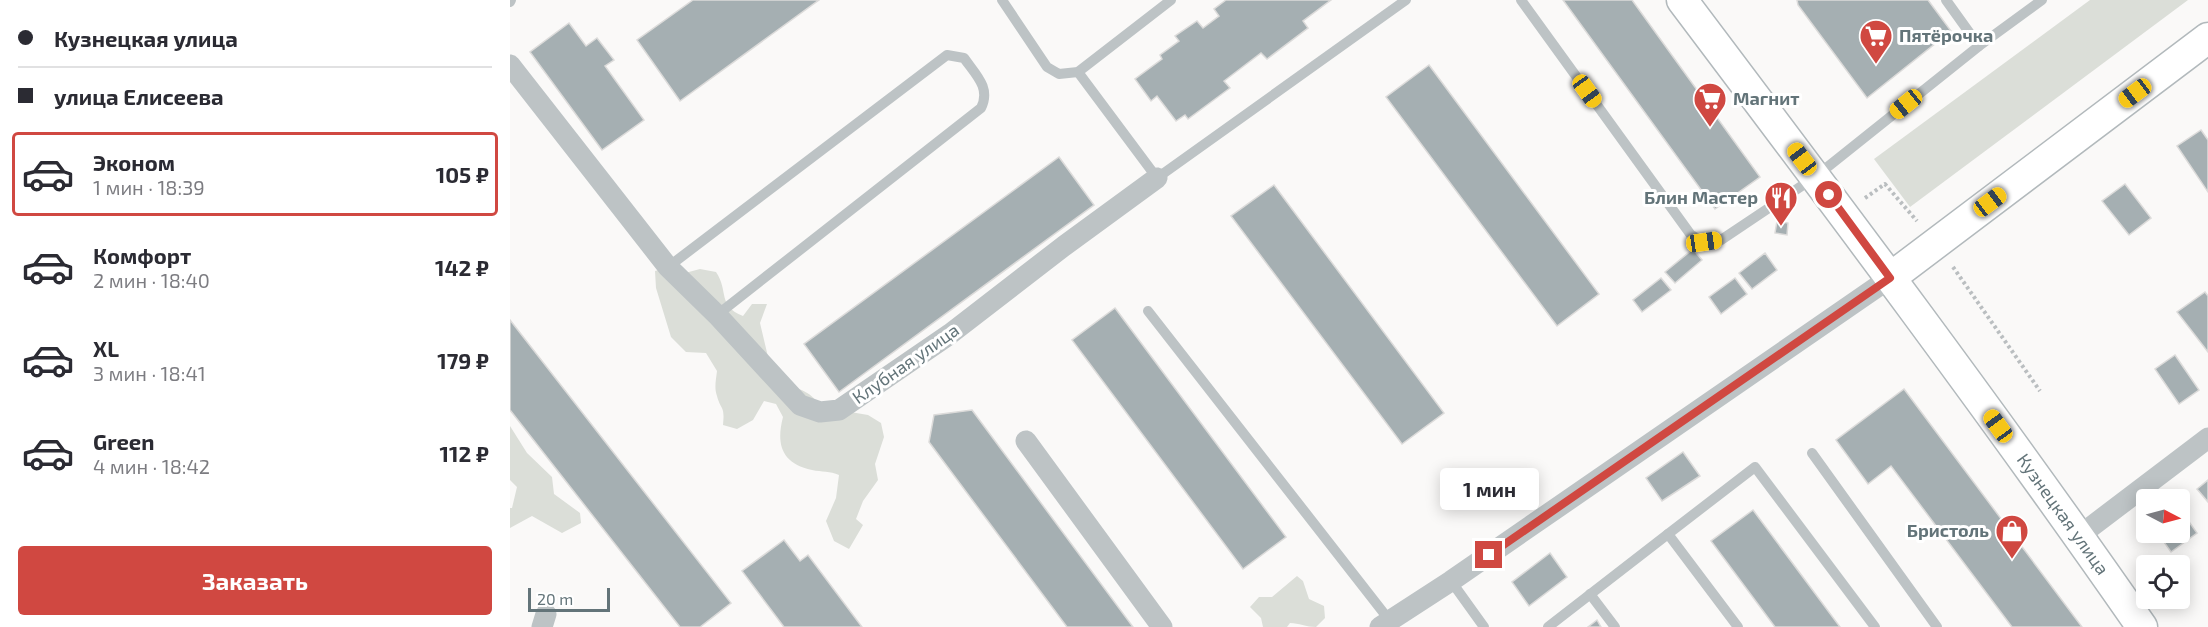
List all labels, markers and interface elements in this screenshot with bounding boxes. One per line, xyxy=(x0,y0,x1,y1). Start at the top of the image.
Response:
supermarket icon: Пятёрочка xyxy=(1858,18,1894,65)
place label: Пятёрочка xyxy=(1899,24,1993,46)
text: Кузнецкая улица xyxy=(54,25,238,51)
car xyxy=(1569,71,1605,111)
car xyxy=(2115,75,2155,111)
supermarket icon: Магнит xyxy=(1692,81,1728,128)
text: улица Елисеева xyxy=(54,83,224,109)
car xyxy=(1886,86,1926,122)
place label: Магнит xyxy=(1733,87,1799,109)
car xyxy=(1784,139,1820,179)
icon: car xyxy=(21,147,75,201)
text: Эконом xyxy=(93,149,175,175)
text: 105 ₽ xyxy=(436,161,489,187)
text: 1 мин · 18:39 xyxy=(93,175,205,199)
restaurant icon: Блин Мастер xyxy=(1763,180,1799,227)
route start xyxy=(1815,181,1842,208)
car xyxy=(1970,184,2010,220)
place label: Блин Мастер xyxy=(1644,186,1758,208)
car xyxy=(1685,231,1723,253)
icon: car xyxy=(21,240,75,294)
text: Комфорт xyxy=(93,242,191,268)
text: 142 ₽ xyxy=(435,254,489,280)
text: 2 мин · 18:40 xyxy=(93,268,210,292)
street label: Клубная улица xyxy=(848,318,963,408)
icon: car xyxy=(21,333,75,387)
text: XL xyxy=(93,335,119,361)
text: 179 ₽ xyxy=(437,347,489,373)
text: 3 мин · 18:41 xyxy=(93,361,206,385)
car xyxy=(1980,406,2016,446)
icon: car xyxy=(21,426,75,480)
text: Green xyxy=(93,428,155,454)
text: 112 ₽ xyxy=(439,440,489,466)
street label: Кузнецкая улица xyxy=(2013,449,2114,579)
text: 4 мин · 18:42 xyxy=(93,454,210,478)
callout: 1 мин xyxy=(1440,468,1538,510)
text: 1 мин xyxy=(1463,477,1516,501)
north arrow xyxy=(2136,489,2190,543)
map controls xyxy=(2136,489,2190,609)
shop icon: Бристоль xyxy=(1994,513,2030,560)
place label: Бристоль xyxy=(1907,519,1989,541)
route end xyxy=(1475,541,1502,568)
button: Заказать xyxy=(18,546,492,615)
button: locate xyxy=(2136,555,2190,609)
scale bar xyxy=(528,585,610,612)
text: 20 m xyxy=(537,589,573,608)

